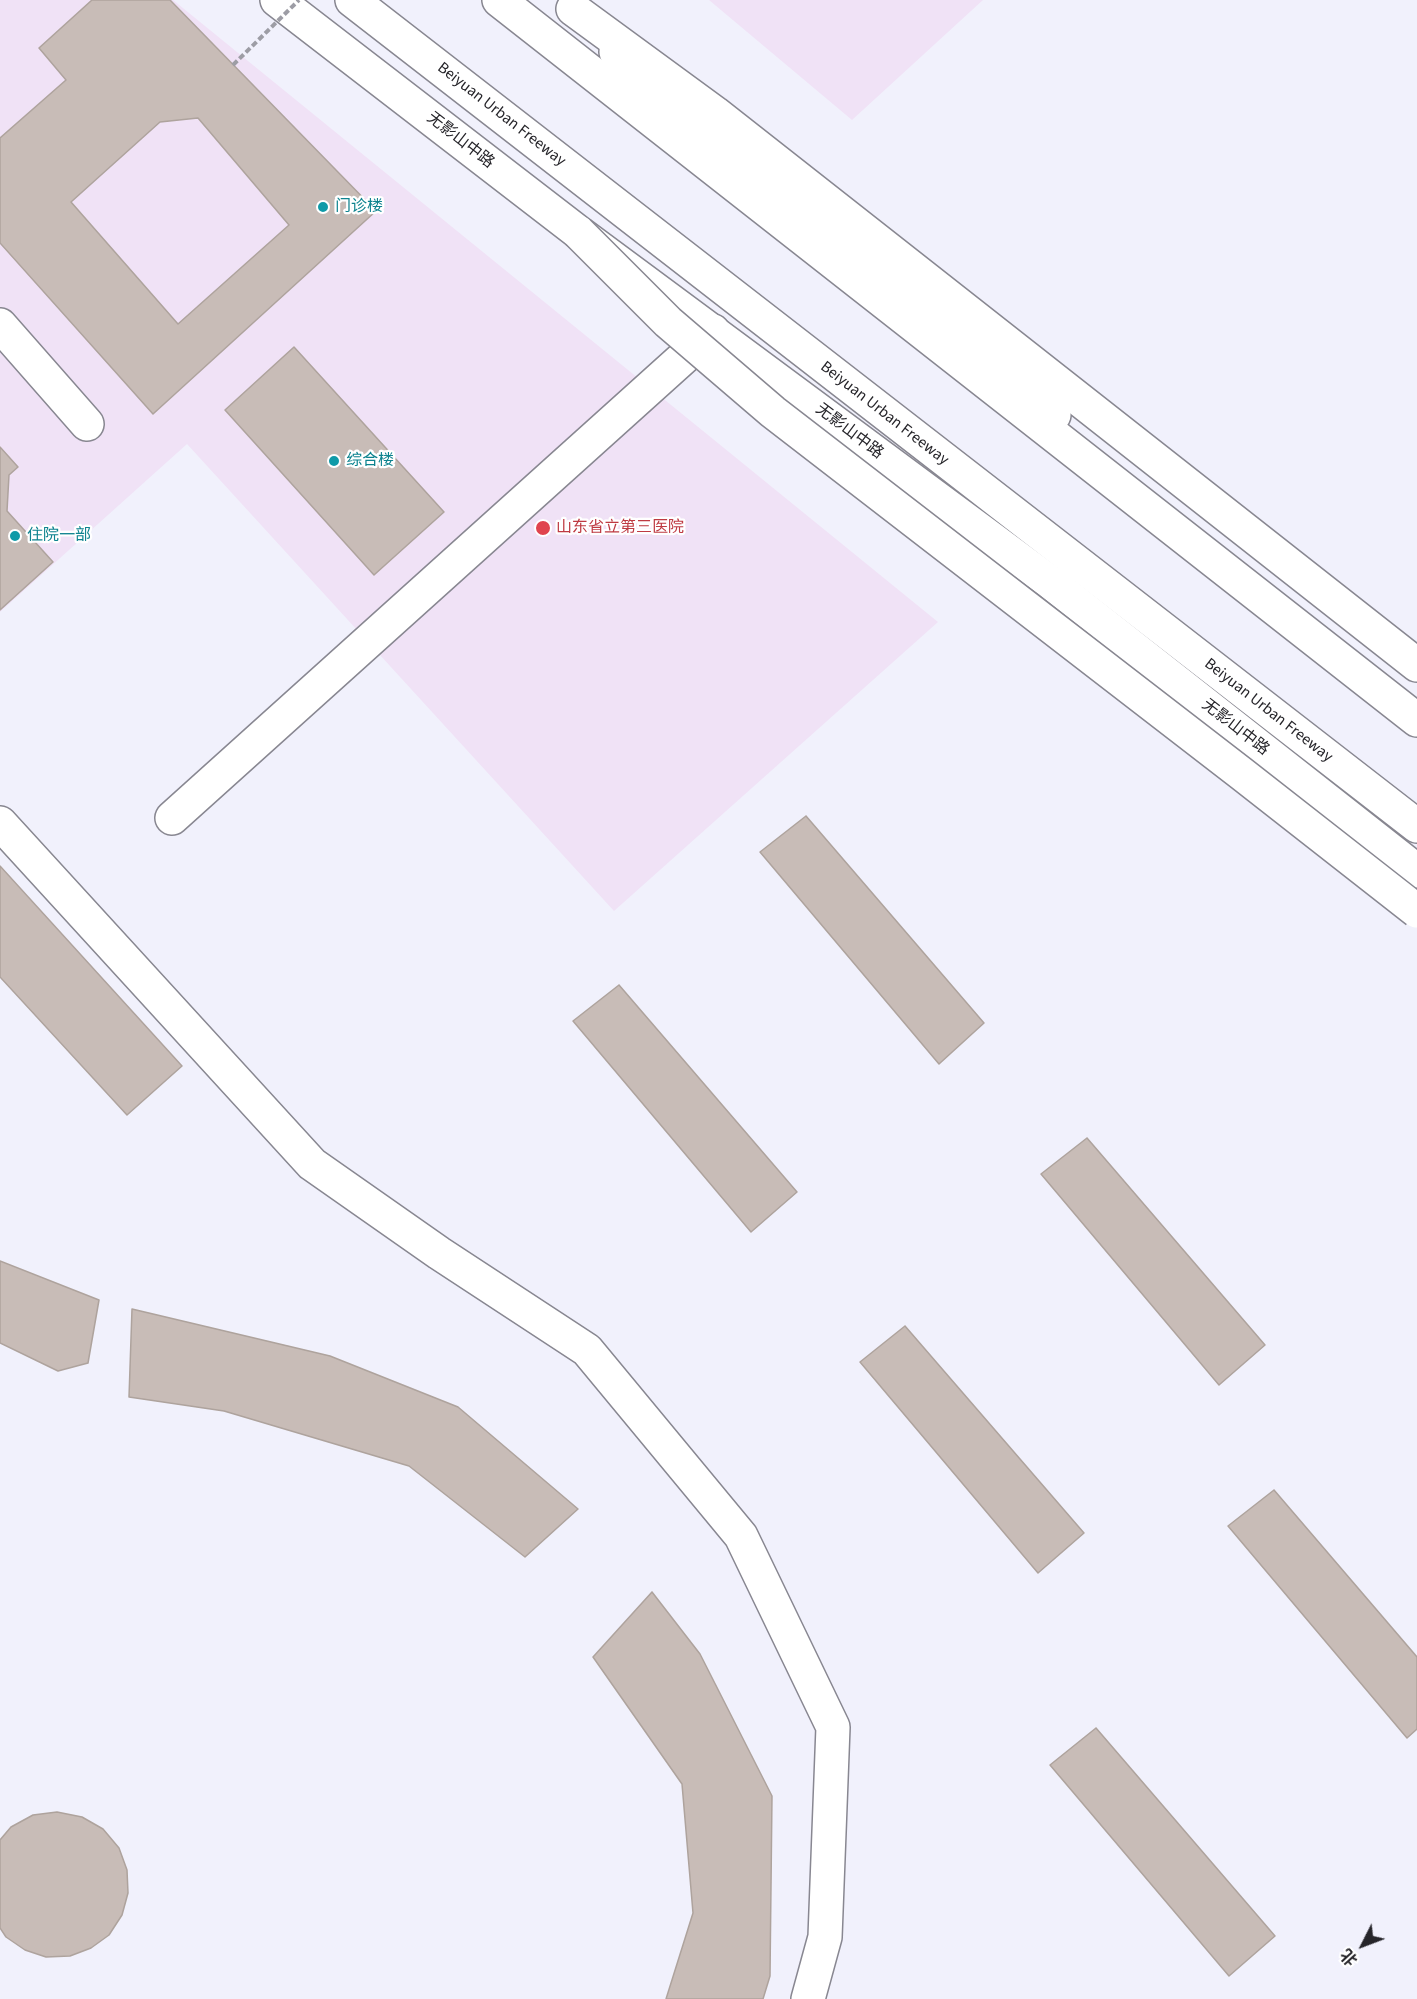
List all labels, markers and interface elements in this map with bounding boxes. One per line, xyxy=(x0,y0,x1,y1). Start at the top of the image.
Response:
street label: Beiyuan Urban Freeway xyxy=(433,59,569,171)
street label: 无影山中路 xyxy=(423,109,497,173)
place label: 门诊楼 xyxy=(335,197,383,217)
marker: 门诊楼 xyxy=(316,200,330,214)
street label: Beiyuan Urban Freeway xyxy=(816,358,952,470)
street label: 无影山中路 xyxy=(811,400,887,464)
place label: 综合楼 xyxy=(346,451,394,471)
marker: 综合楼 xyxy=(327,454,341,468)
place label: 山东省立第三医院 xyxy=(556,518,684,538)
marker: 山东省立第三医院 xyxy=(534,519,552,537)
place label: 住院一部 xyxy=(27,526,91,546)
marker: 住院一部 xyxy=(8,529,22,543)
street label: Beiyuan Urban Freeway xyxy=(1200,655,1336,767)
street label: 无影山中路 xyxy=(1198,696,1272,760)
north arrow xyxy=(1333,1915,1393,1975)
text: 北 xyxy=(1336,1944,1363,1970)

